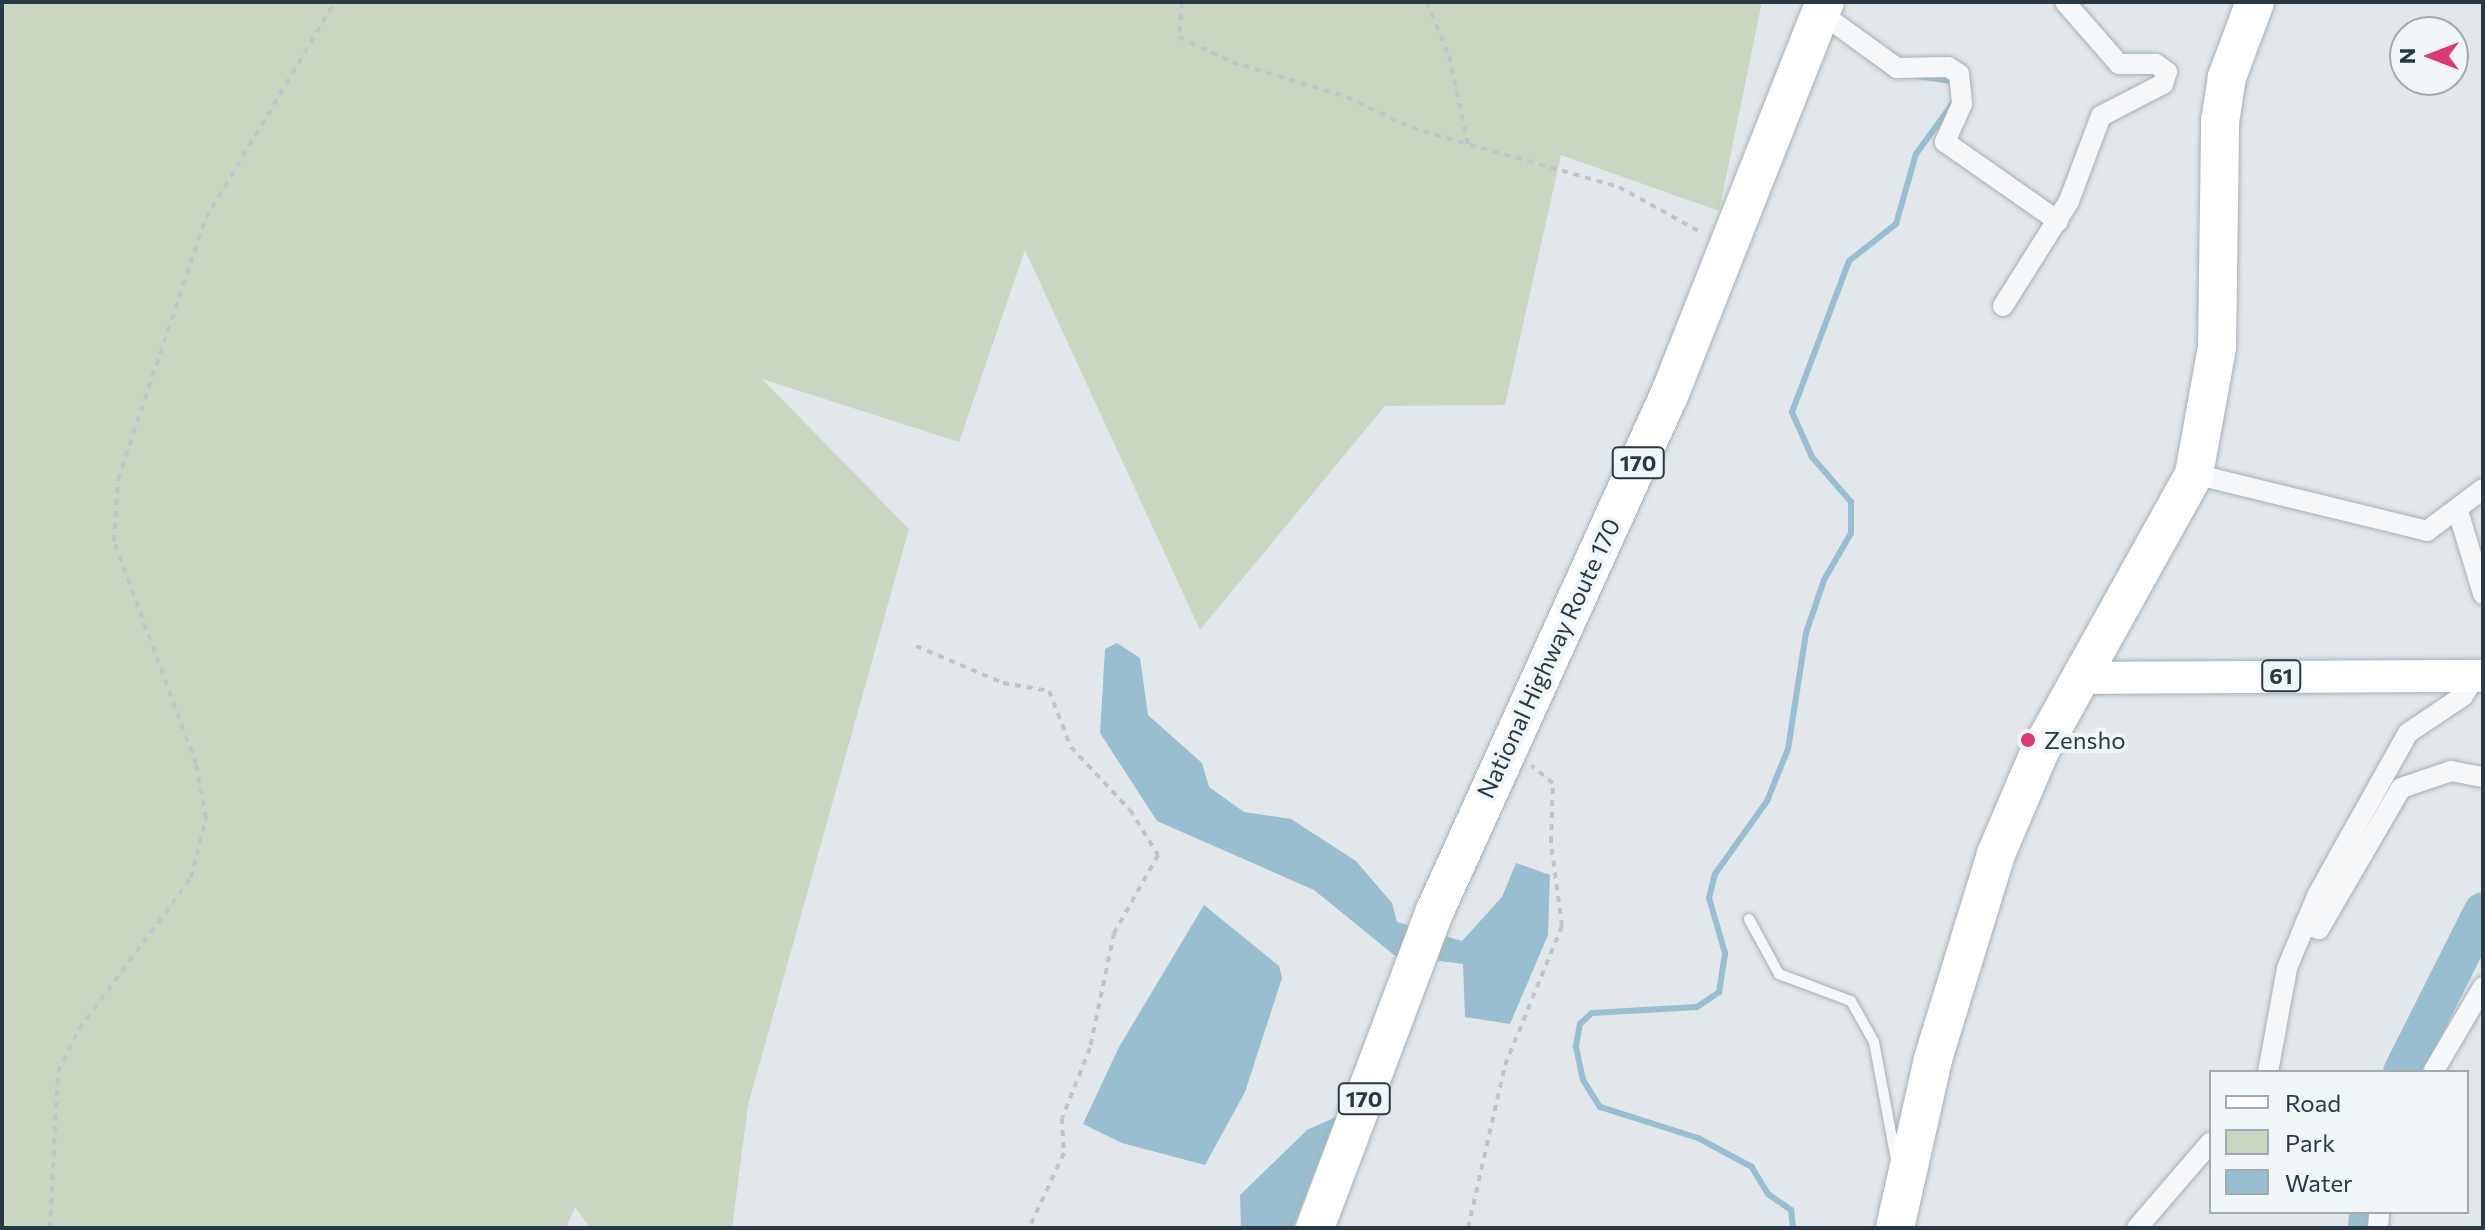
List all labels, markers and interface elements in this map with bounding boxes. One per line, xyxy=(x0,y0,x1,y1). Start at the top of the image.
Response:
north arrow xyxy=(2389,16,2469,96)
text: N xyxy=(2393,48,2420,64)
road number: 170 xyxy=(1610,445,1666,481)
street label: National Highway Route 170 xyxy=(1470,514,1626,802)
road number: 61 xyxy=(2261,658,2301,694)
place label: Zensho xyxy=(2044,726,2126,754)
marker: Zensho xyxy=(2019,731,2037,749)
legend xyxy=(2209,1070,2469,1214)
road number: 170 xyxy=(1336,1081,1392,1117)
text: Road xyxy=(2285,1088,2341,1117)
text: Park xyxy=(2285,1128,2335,1157)
text: Water xyxy=(2285,1168,2353,1197)

